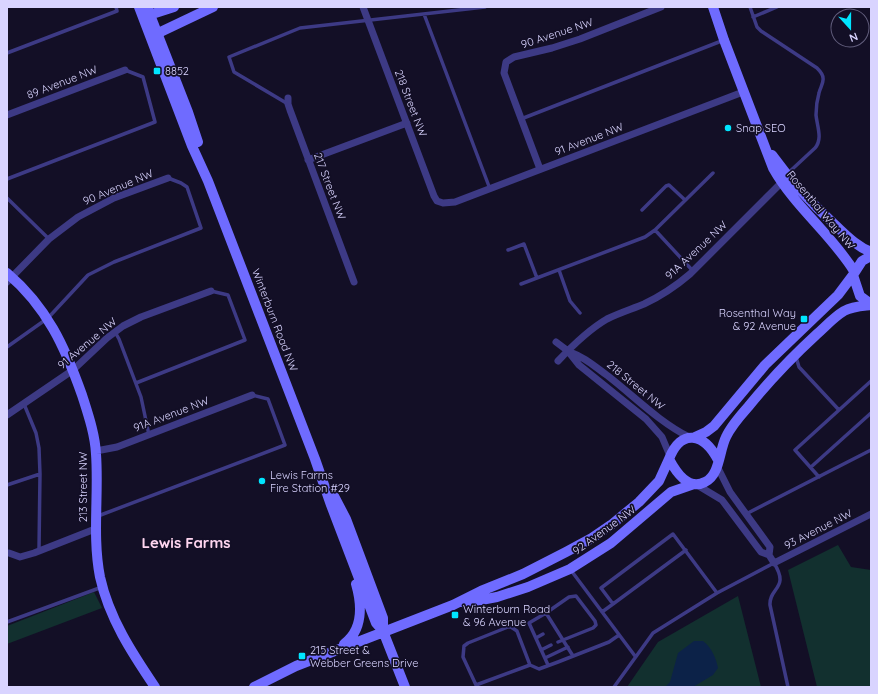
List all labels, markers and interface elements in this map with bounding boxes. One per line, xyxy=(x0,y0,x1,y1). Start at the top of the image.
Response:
north arrow xyxy=(830,8,870,48)
street label: 90 Avenue NW xyxy=(519,15,595,51)
text: N xyxy=(847,29,860,45)
street label: 89 Avenue NW xyxy=(25,62,100,102)
place label: 8852 xyxy=(165,64,189,78)
marker: 8852 xyxy=(152,66,162,76)
street label: 218 Street NW xyxy=(392,67,430,139)
street label: 91 Avenue NW xyxy=(553,119,626,159)
place label: Snap SEO xyxy=(736,121,786,135)
marker: Snap SEO xyxy=(723,123,733,133)
street label: 217 Street NW xyxy=(311,151,349,222)
street label: 90 Avenue NW xyxy=(81,166,156,208)
street label: Rosenthal Way NW xyxy=(784,168,858,253)
street label: 91A Avenue NW xyxy=(662,217,730,282)
street label: Winterburn Road NW xyxy=(249,267,301,374)
place label: Rosenthal Way & 92 Avenue xyxy=(719,306,796,333)
street label: 91 Avenue NW xyxy=(55,314,120,372)
marker: Rosenthal Way & 92 Avenue xyxy=(799,314,809,324)
street label: 218 Street NW xyxy=(604,357,668,413)
street label: 91A Avenue NW xyxy=(131,393,211,435)
street label: 213 Street NW xyxy=(76,451,90,522)
place label: Lewis Farms Fire Station #29 xyxy=(270,468,350,495)
marker: Lewis Farms Fire Station #29 xyxy=(257,476,267,486)
street label: 92 Avenue NW xyxy=(570,502,639,558)
street label: 93 Avenue NW xyxy=(782,506,855,552)
district label: Lewis Farms xyxy=(142,533,230,552)
place label: Winterburn Road & 96 Avenue xyxy=(463,602,550,629)
marker: Winterburn Road & 96 Avenue xyxy=(450,610,460,620)
place label: 215 Street & Webber Greens Drive xyxy=(310,643,419,670)
marker: 215 Street & Webber Greens Drive xyxy=(297,651,307,661)

